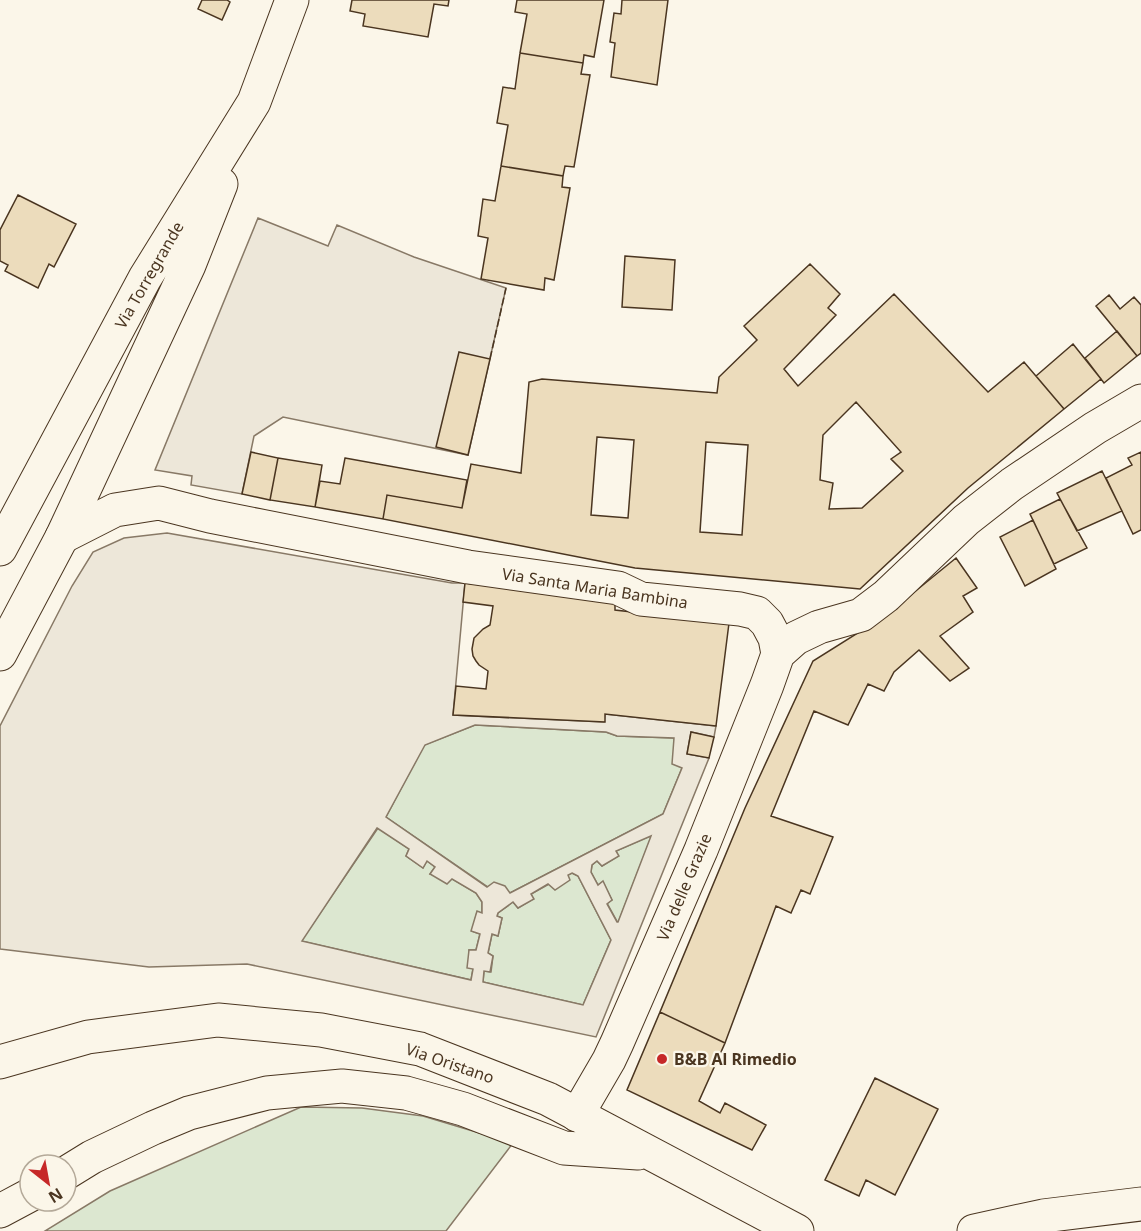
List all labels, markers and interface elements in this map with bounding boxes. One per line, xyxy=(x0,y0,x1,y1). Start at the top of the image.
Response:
street label: Via Torregrande xyxy=(109,217,189,333)
street label: Via Santa Maria Bambina xyxy=(500,562,690,614)
street label: Via delle Grazie xyxy=(651,830,717,944)
street label: Via Oristano xyxy=(403,1038,497,1088)
place label: B&B Al Rimedio xyxy=(674,1048,797,1070)
marker: B&B Al Rimedio xyxy=(655,1052,669,1066)
north arrow xyxy=(18,1153,78,1213)
text: N xyxy=(44,1183,67,1209)

